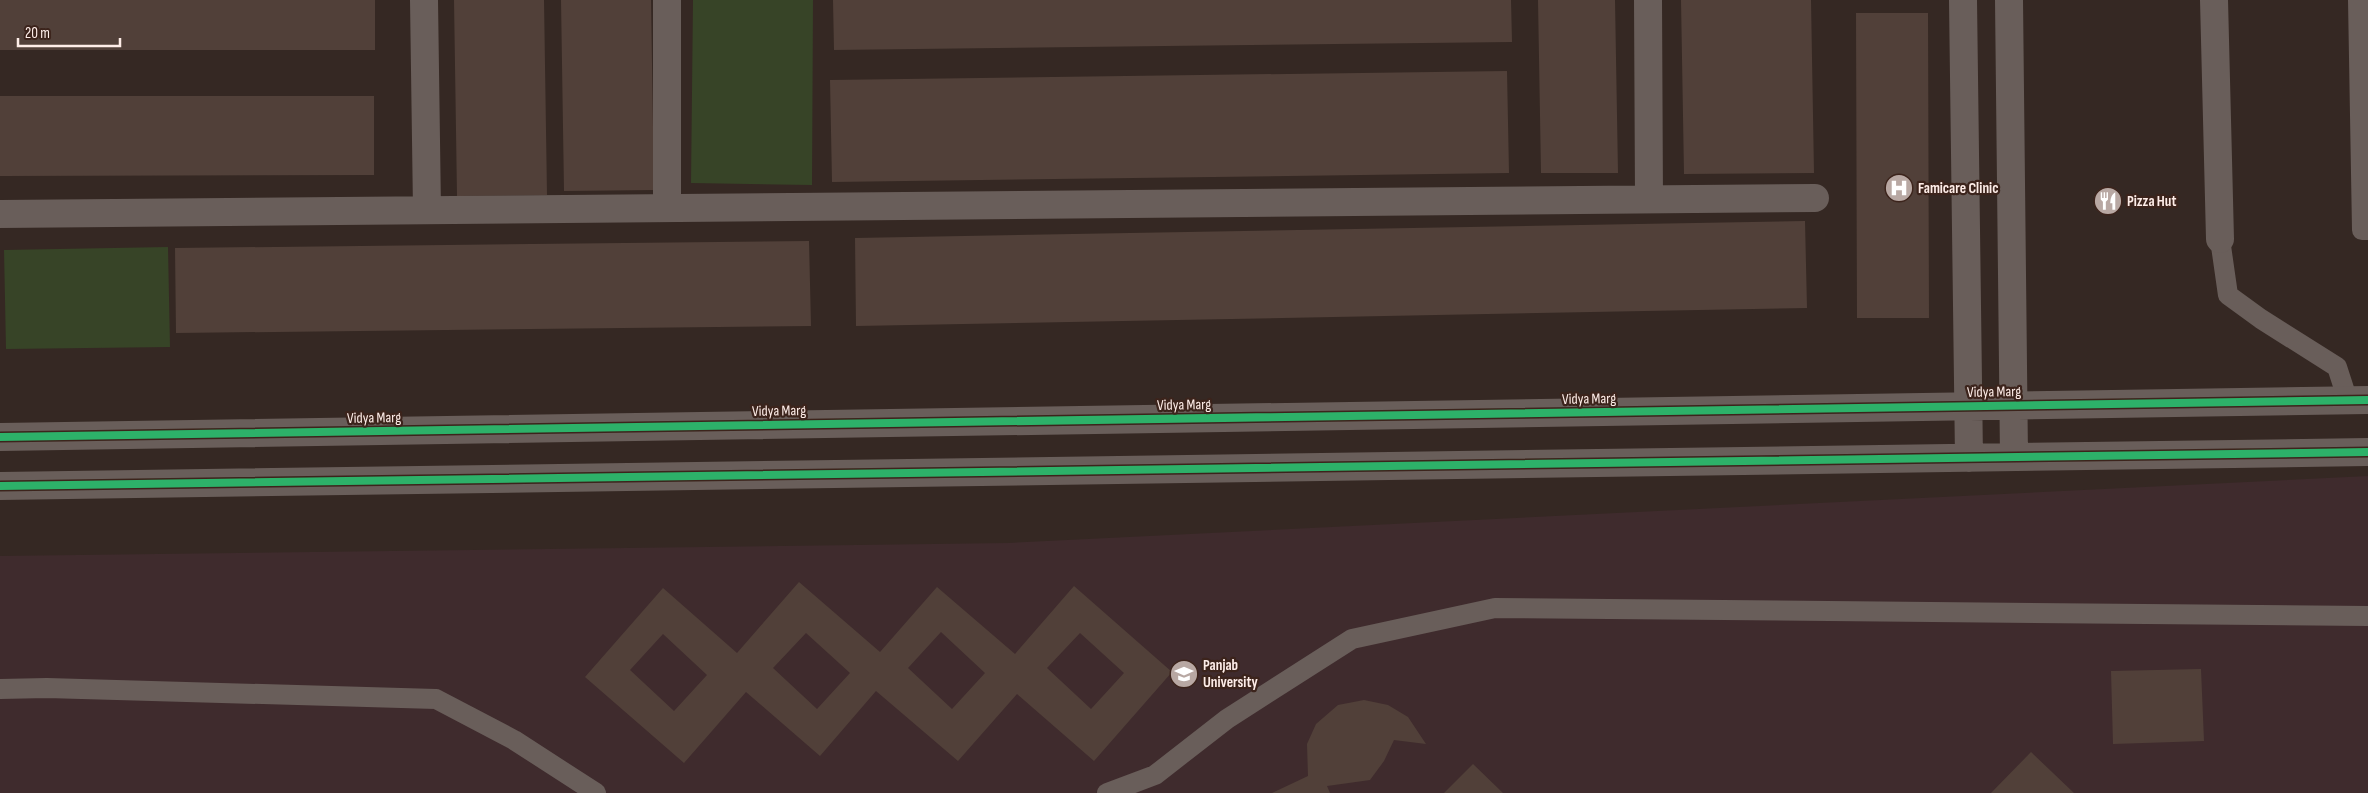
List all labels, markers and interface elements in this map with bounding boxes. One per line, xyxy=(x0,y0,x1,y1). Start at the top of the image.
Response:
scale bar xyxy=(18,15,120,47)
text: 20 m xyxy=(25,24,50,43)
hospital icon: Famicare Clinic xyxy=(1884,173,1914,203)
place label: Famicare Clinic xyxy=(1918,179,1998,198)
restaurant icon: Pizza Hut xyxy=(2093,186,2123,216)
place label: Pizza Hut xyxy=(2127,192,2176,211)
street label: Vidya Marg xyxy=(1967,382,2021,402)
street label: Vidya Marg xyxy=(1562,389,1616,409)
street label: Vidya Marg xyxy=(1157,395,1211,415)
street label: Vidya Marg xyxy=(752,401,806,421)
street label: Vidya Marg xyxy=(347,408,401,428)
place label: Panjab University xyxy=(1203,656,1258,692)
school or university icon: Panjab University xyxy=(1169,659,1199,689)

